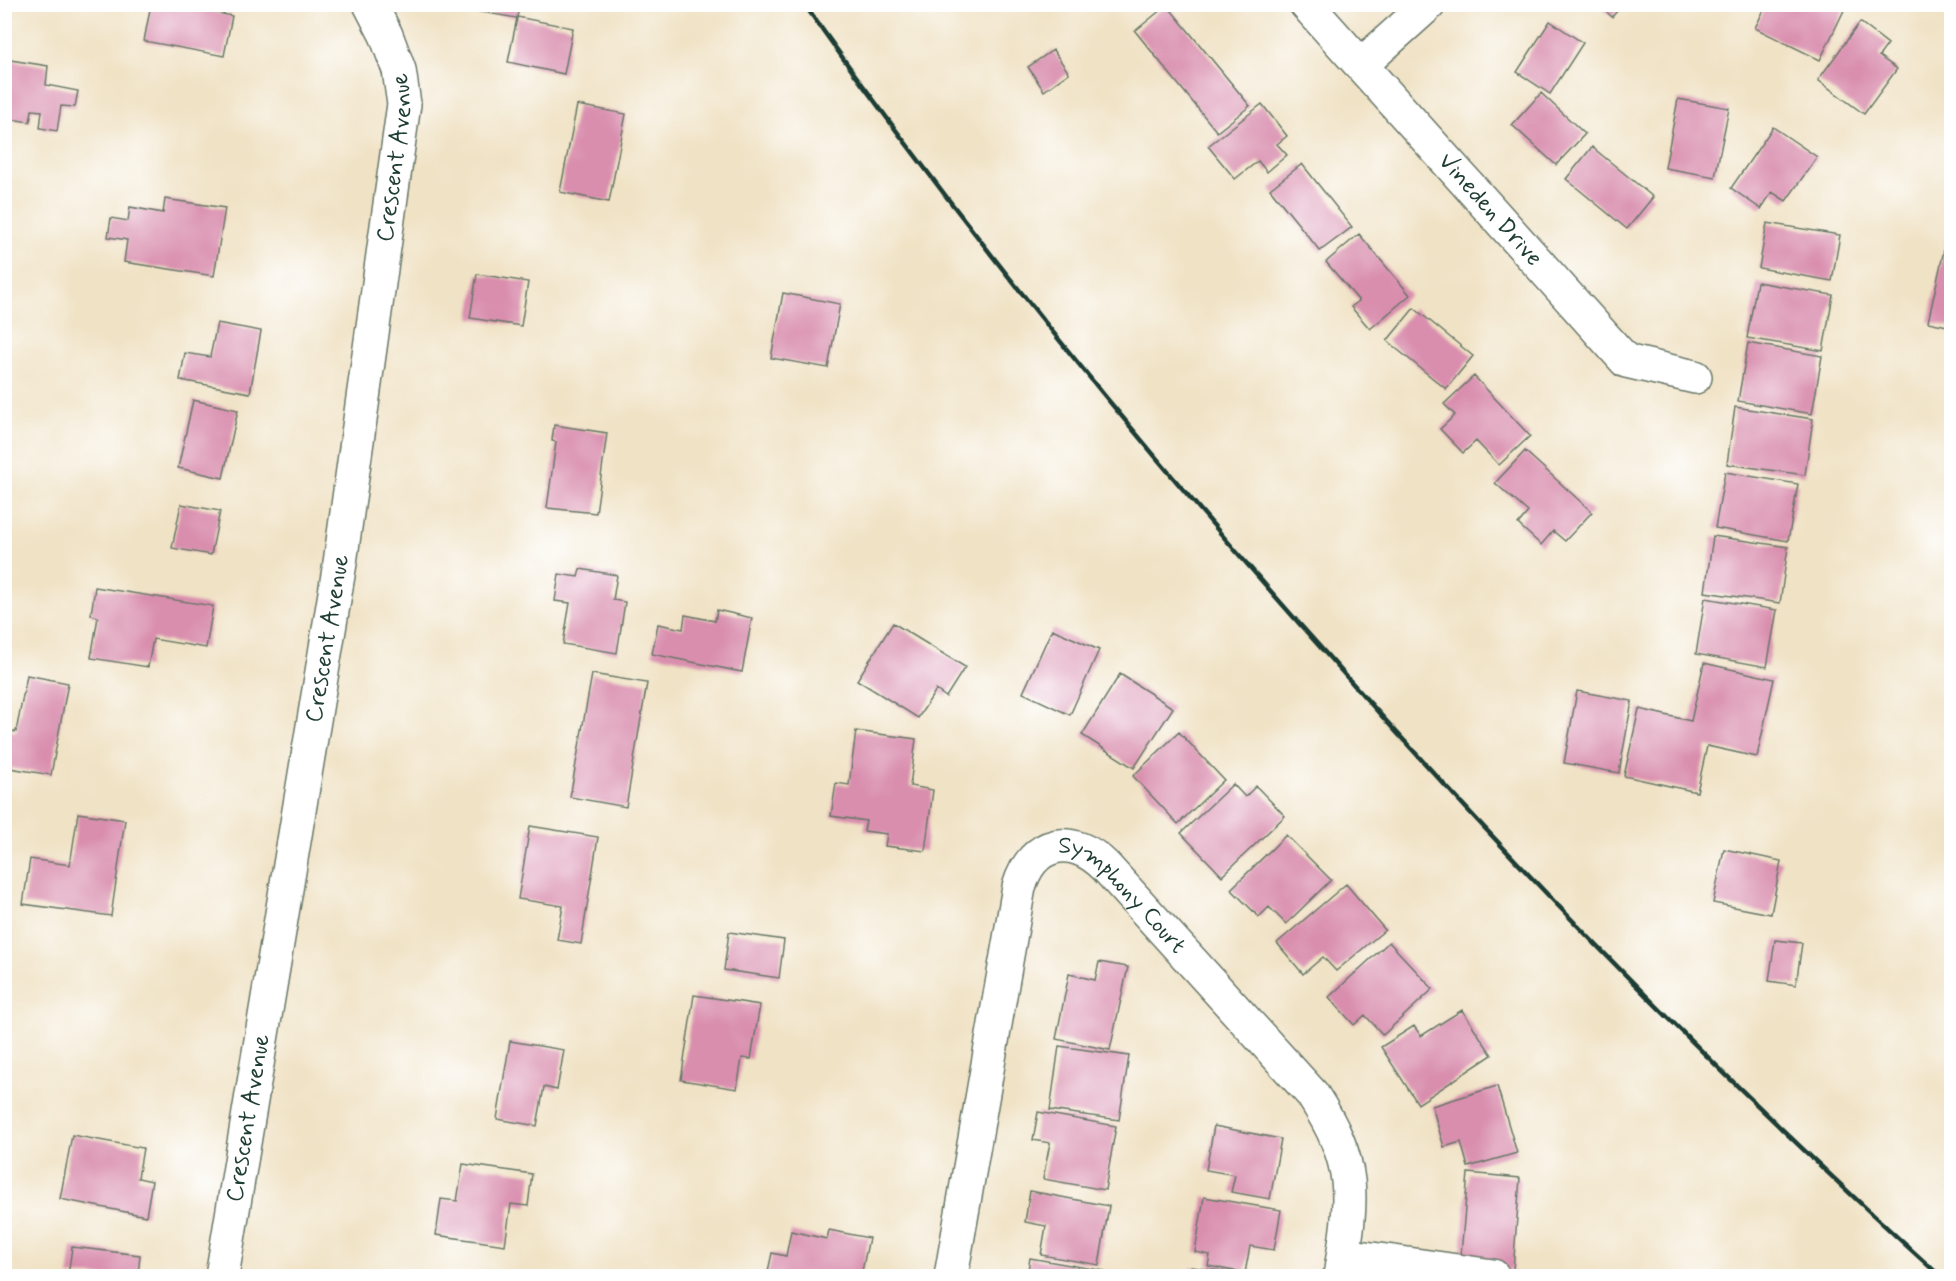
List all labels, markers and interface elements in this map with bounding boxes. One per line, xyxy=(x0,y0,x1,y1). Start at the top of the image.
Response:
street label: Crescent Avenue xyxy=(369,71,420,244)
street label: Vineden Drive xyxy=(1431,146,1549,273)
street label: Crescent Avenue xyxy=(298,553,356,725)
street label: Symphony Court xyxy=(1058,830,1193,961)
street label: Crescent Avenue xyxy=(219,1032,277,1204)

